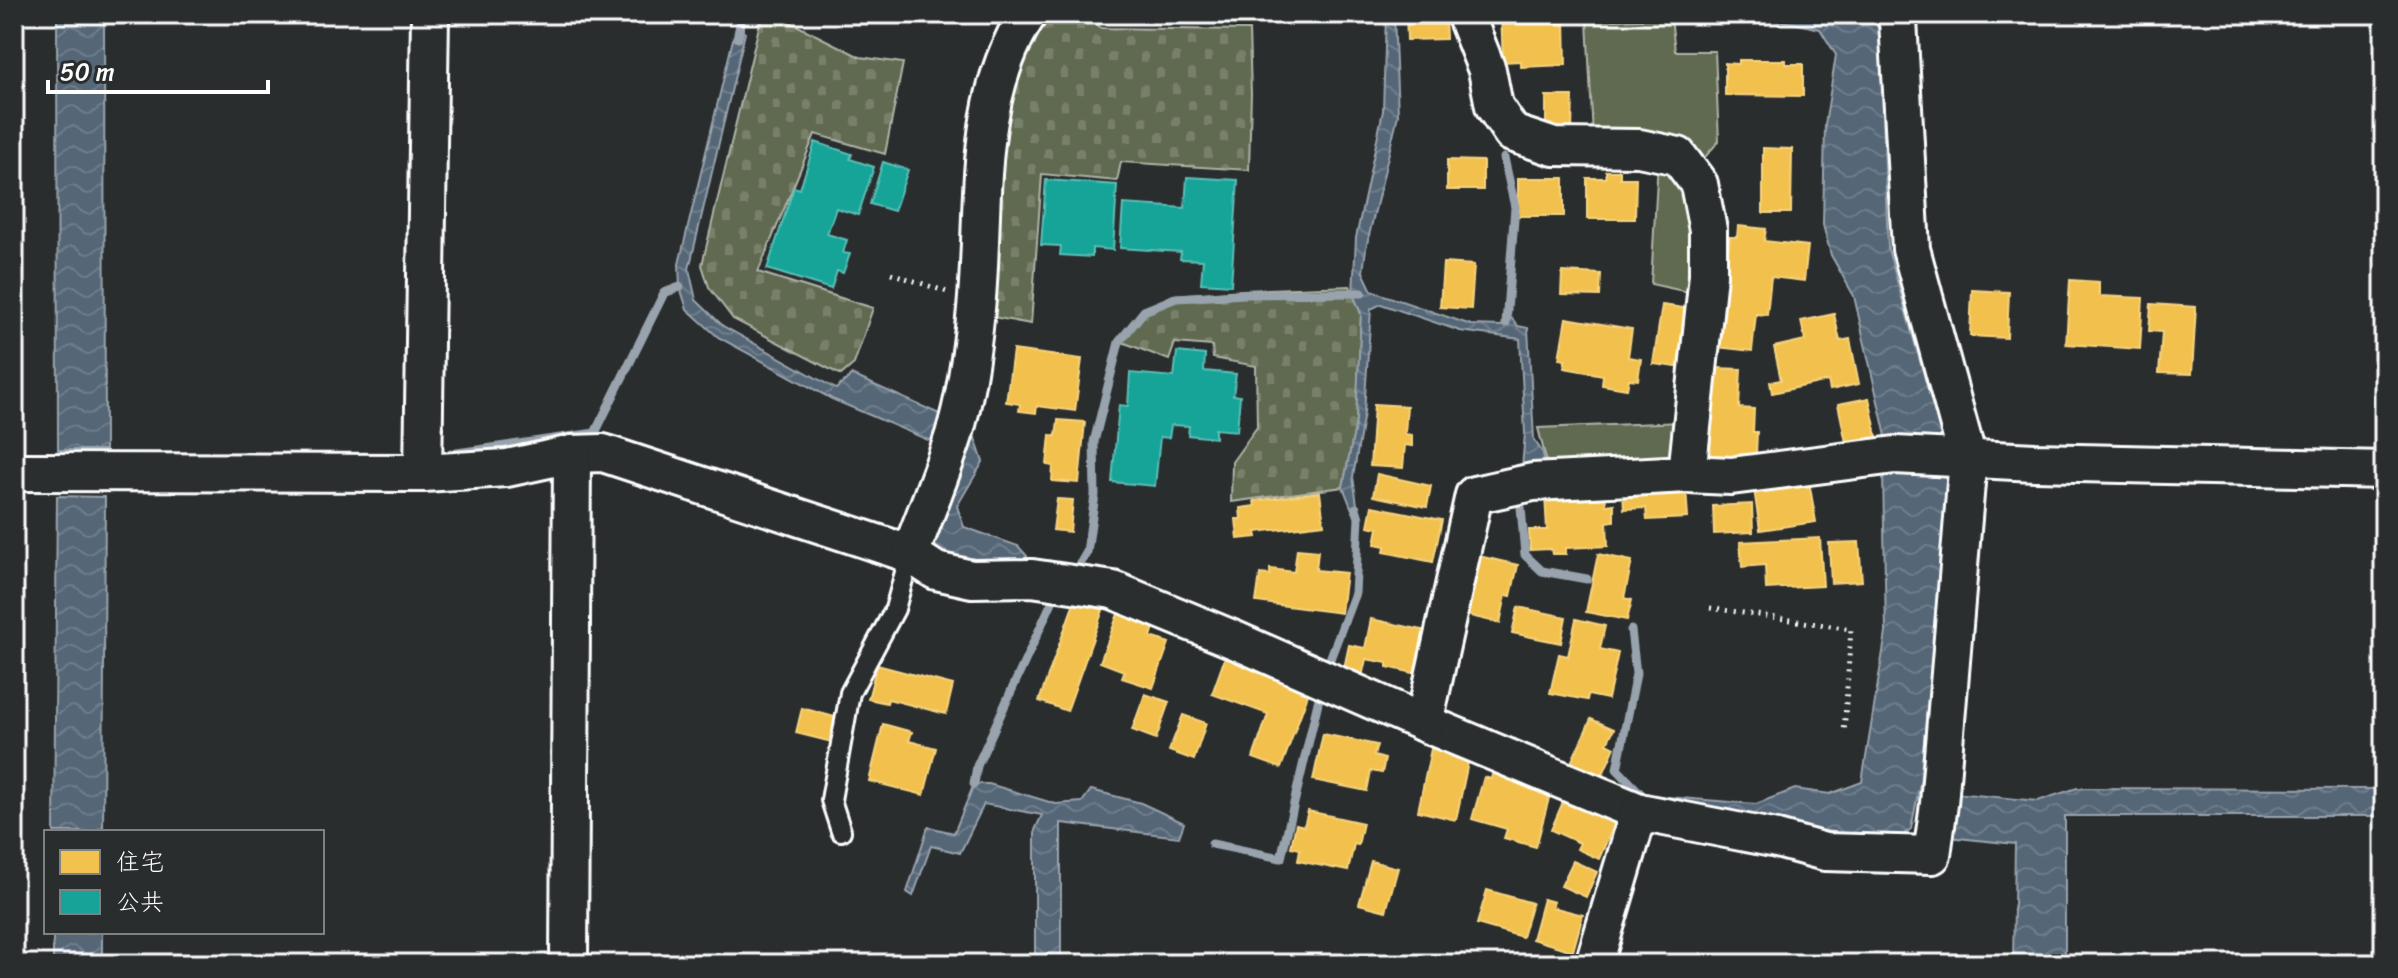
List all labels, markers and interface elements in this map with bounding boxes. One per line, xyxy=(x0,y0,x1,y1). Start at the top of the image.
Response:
scale bar xyxy=(48,44,268,94)
text: 50 m xyxy=(60,51,115,93)
legend xyxy=(44,830,324,934)
text: 住宅 xyxy=(116,841,164,883)
text: 公共 xyxy=(116,881,164,923)

